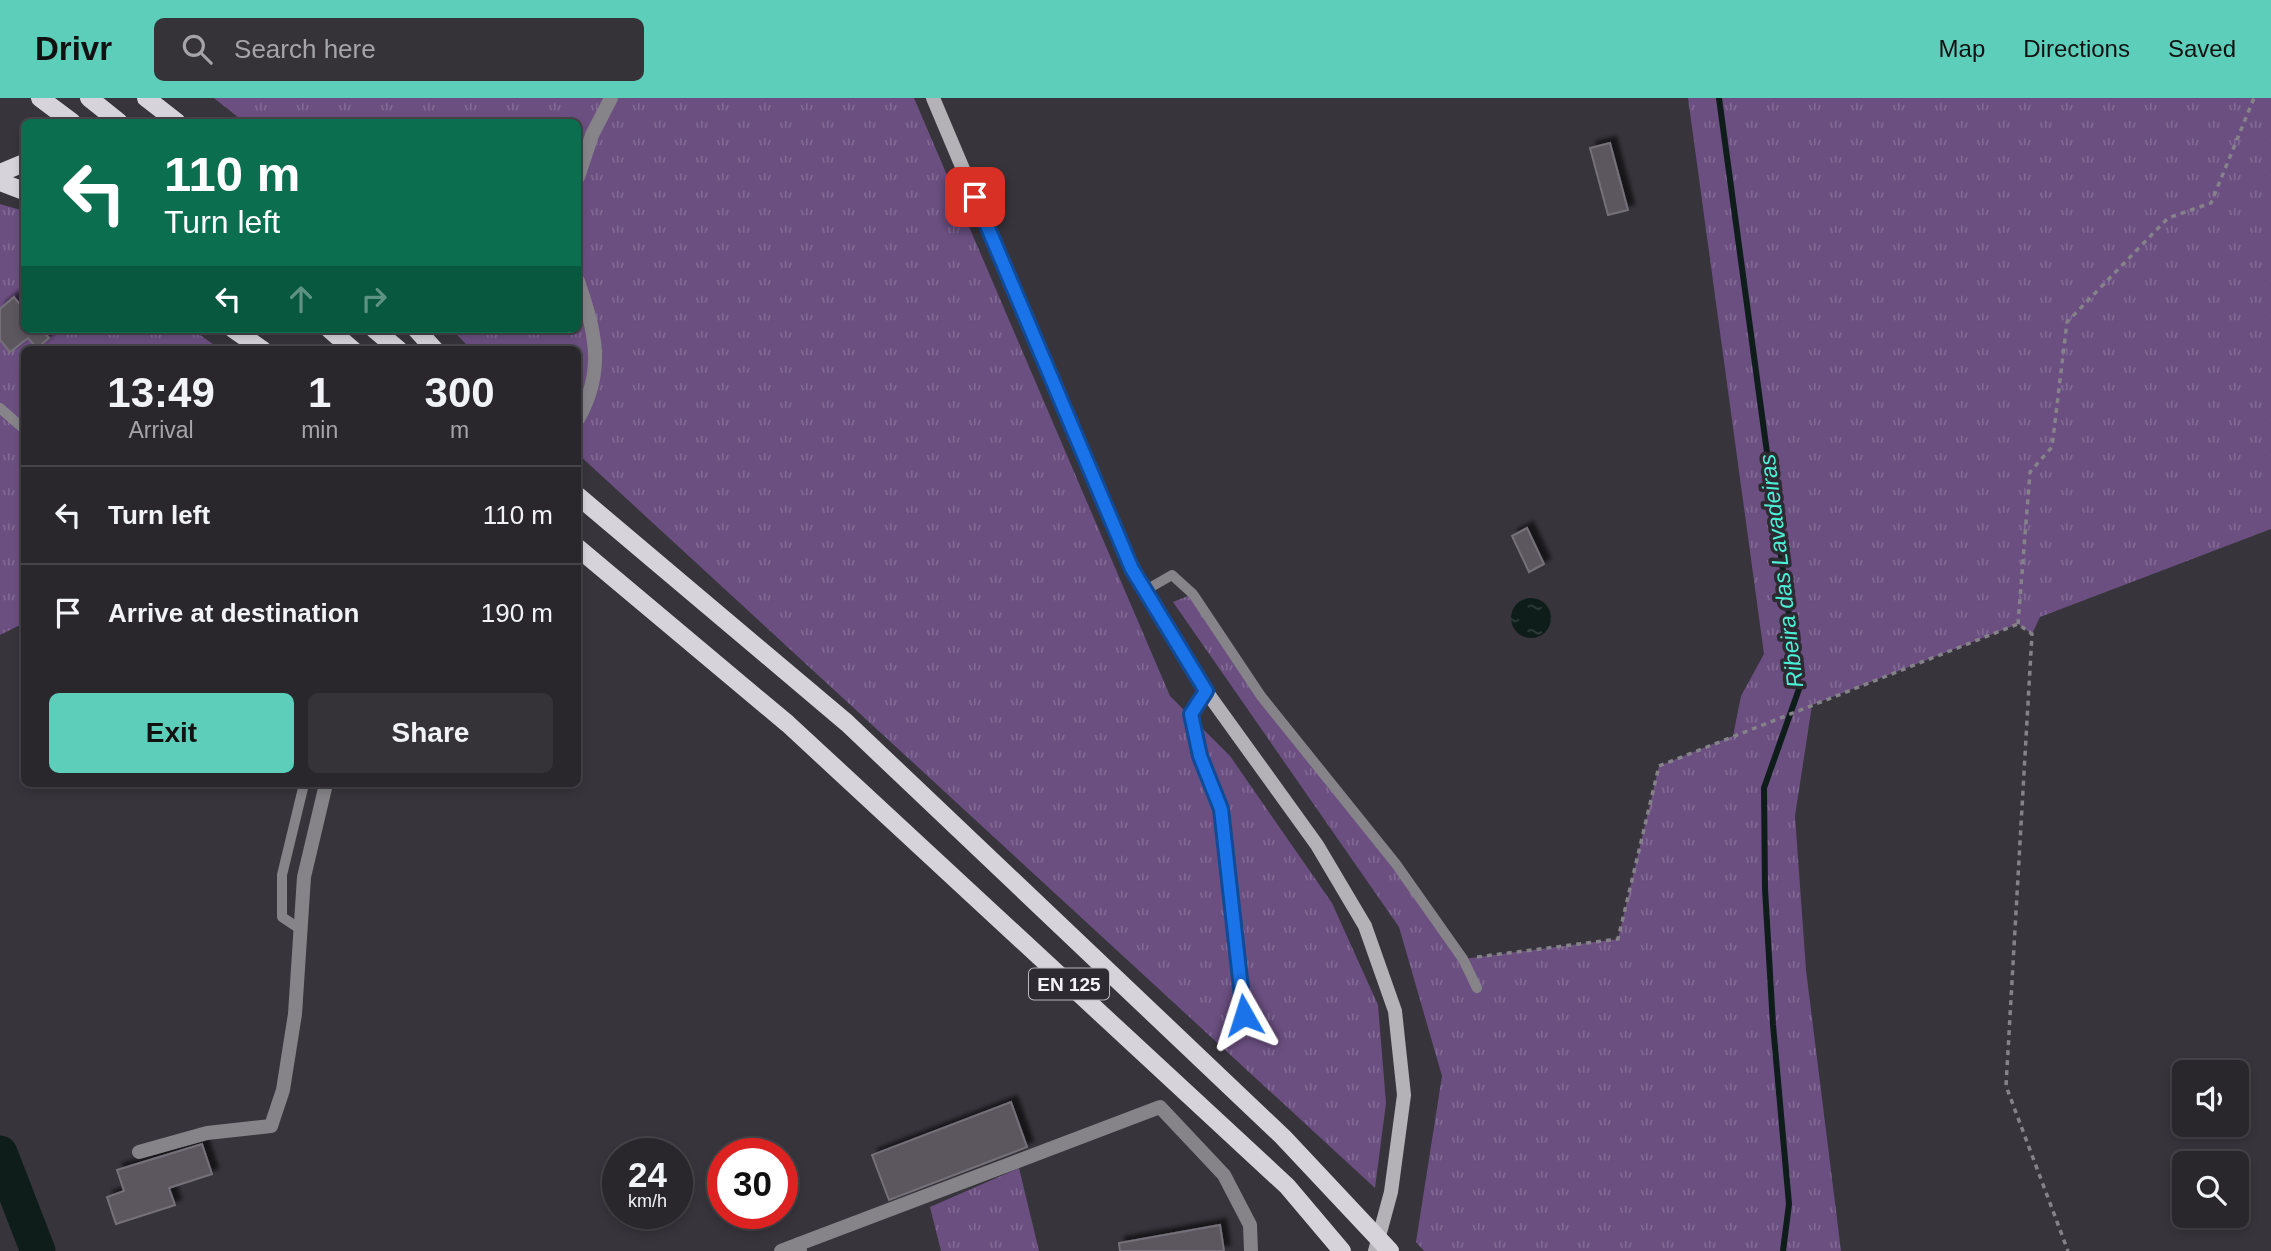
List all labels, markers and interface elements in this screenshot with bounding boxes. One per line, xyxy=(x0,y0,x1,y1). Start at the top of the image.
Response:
search box xyxy=(154,18,644,81)
text: Drivr xyxy=(35,30,112,67)
icon: search xyxy=(178,30,216,68)
text: Search here xyxy=(234,34,376,64)
text: Map xyxy=(1939,35,1985,62)
text: Directions xyxy=(2023,35,2130,62)
text: Saved xyxy=(2168,35,2236,62)
icon: left xyxy=(49,147,140,238)
text: 110 m xyxy=(164,147,300,201)
pin xyxy=(945,167,1005,227)
icon: arrive xyxy=(956,178,994,216)
text: Turn left xyxy=(164,204,280,240)
icon: left xyxy=(209,280,247,318)
icon: ahead xyxy=(282,280,320,318)
icon: right xyxy=(355,280,393,318)
text: 13:49 xyxy=(107,369,215,416)
text: 1 xyxy=(308,369,331,416)
text: 300 xyxy=(425,369,495,416)
text: Arrival xyxy=(128,417,194,443)
text: min xyxy=(301,417,338,443)
text: m xyxy=(450,417,469,443)
water label: Ribeira das Lavadeiras xyxy=(1754,452,1808,689)
icon: left xyxy=(49,496,87,534)
text: Turn left xyxy=(108,500,210,530)
text: 110 m xyxy=(483,500,553,530)
icon: arrive xyxy=(49,594,87,632)
text: Arrive at destination xyxy=(108,598,359,628)
text: 190 m xyxy=(481,598,553,628)
button: Exit xyxy=(49,693,294,773)
button: Share xyxy=(308,693,553,773)
road number: EN 125 xyxy=(1029,968,1109,1000)
position arrow xyxy=(1207,978,1281,1052)
map controls xyxy=(2172,1060,2249,1228)
button: sound xyxy=(2172,1060,2249,1137)
speed limit sign: 30 xyxy=(707,1138,798,1229)
button: search xyxy=(2172,1151,2249,1228)
text: 24 xyxy=(628,1155,667,1194)
text: km/h xyxy=(628,1191,667,1211)

